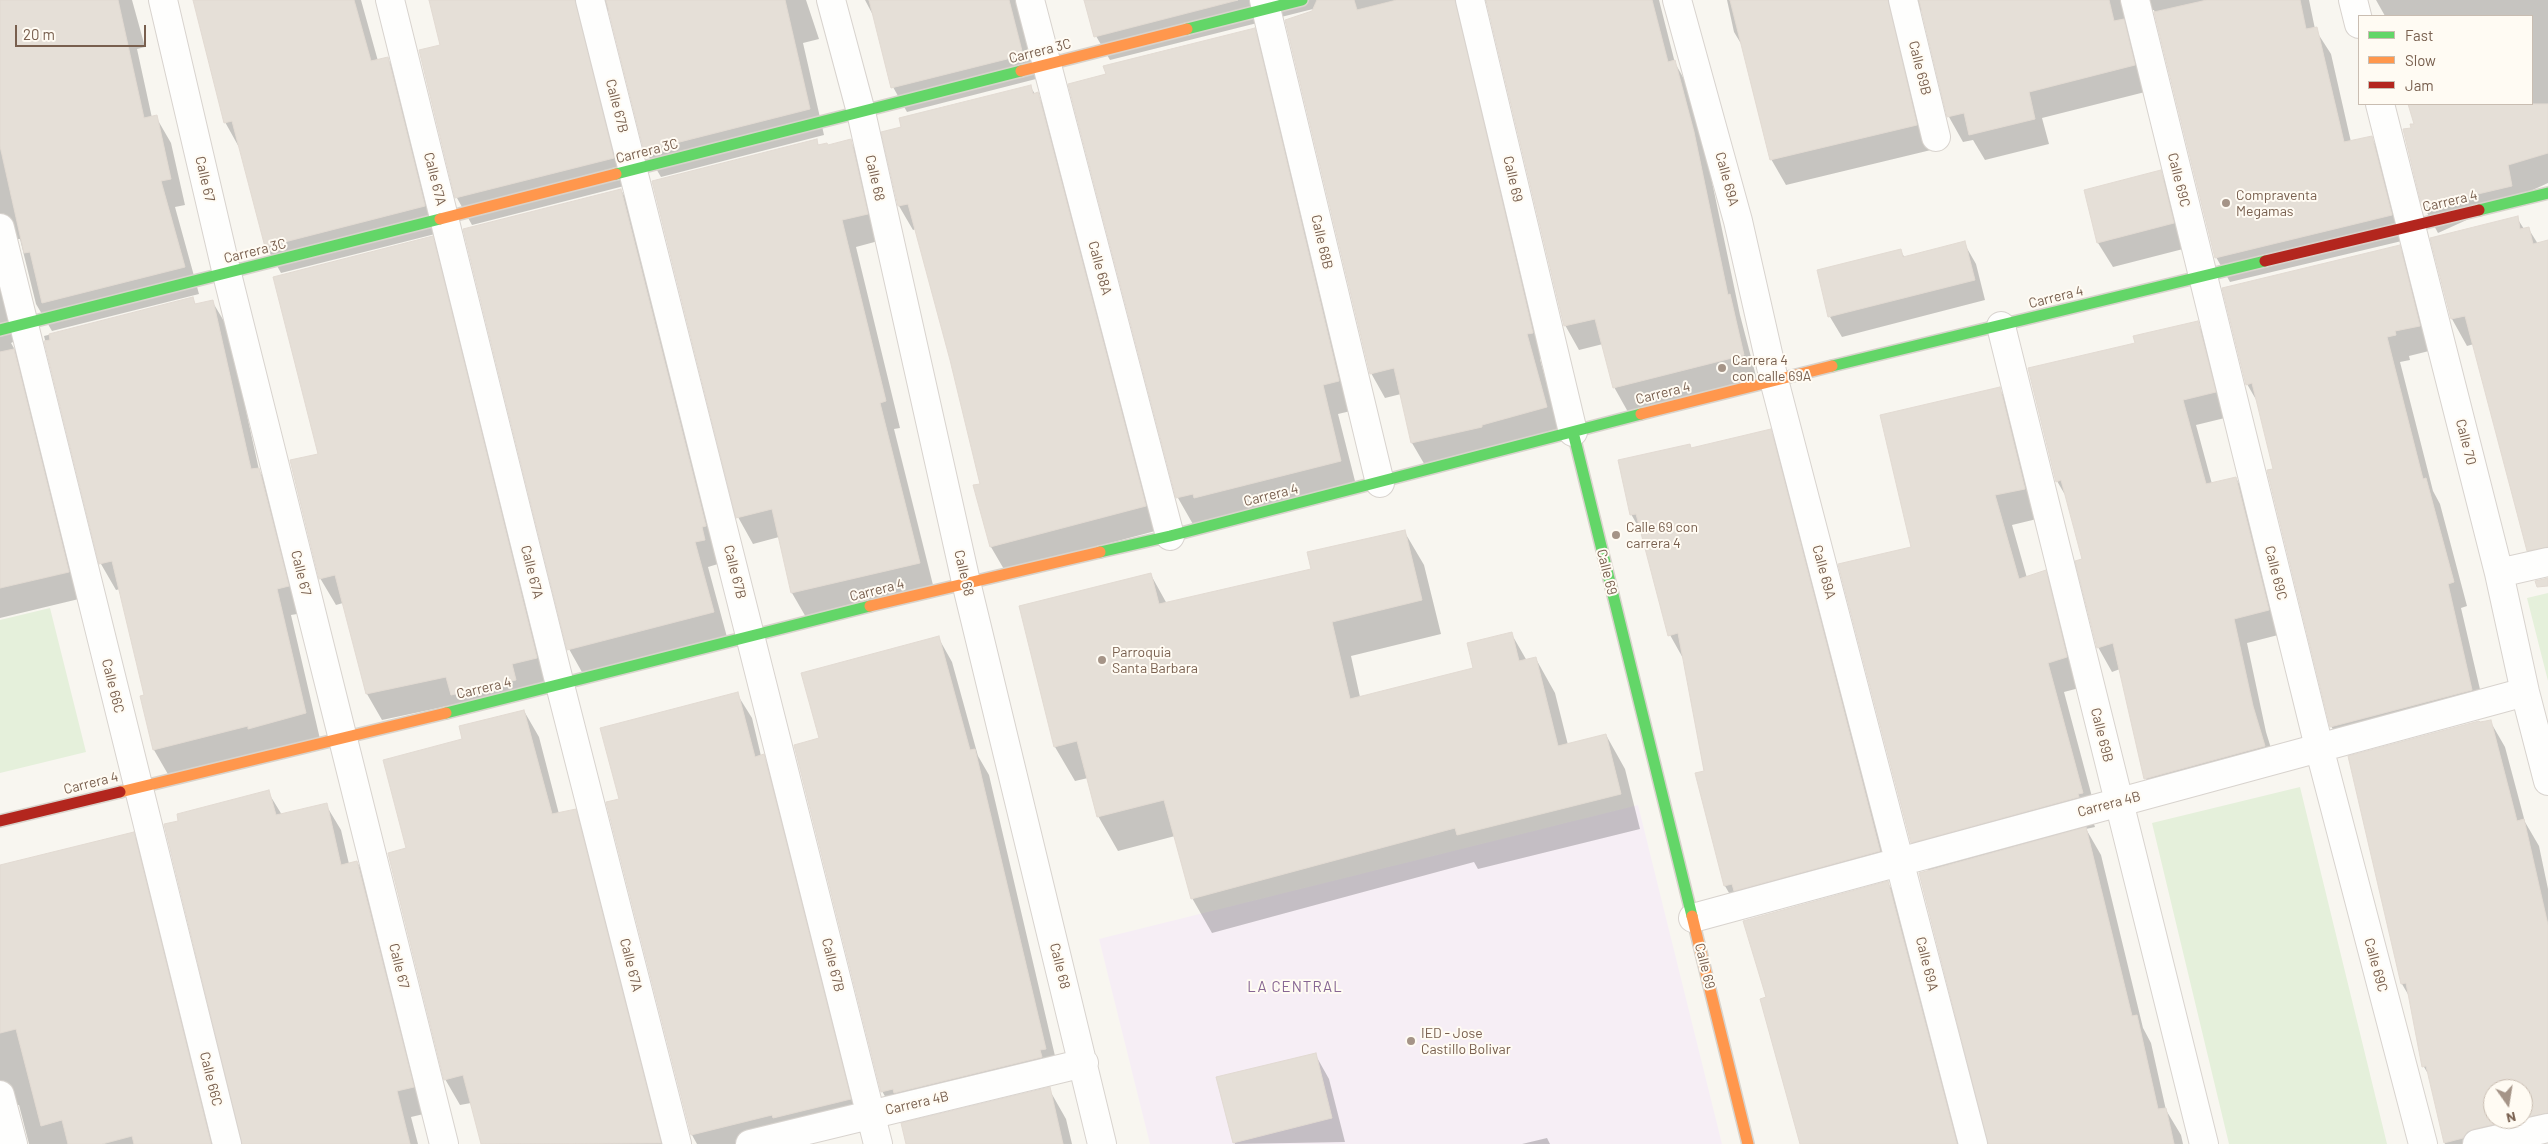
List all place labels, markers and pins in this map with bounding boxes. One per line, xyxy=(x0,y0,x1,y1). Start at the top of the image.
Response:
place label: Compraventa Megamas xyxy=(2236,187,2317,220)
marker: Compraventa Megamas xyxy=(2220,197,2232,209)
place label: Carrera 4 con calle 69A xyxy=(1732,352,1811,384)
marker: Carrera 4 con calle 69A xyxy=(1716,362,1728,374)
place label: Calle 69 con carrera 4 xyxy=(1626,519,1698,552)
marker: Calle 69 con carrera 4 xyxy=(1610,529,1622,541)
place label: Parroquia Santa Barbara xyxy=(1112,644,1198,676)
marker: Parroquia Santa Barbara xyxy=(1096,654,1108,666)
place label: IED - Jose Castillo Bolivar xyxy=(1421,1025,1511,1058)
marker: IED - Jose Castillo Bolivar xyxy=(1405,1035,1417,1047)

